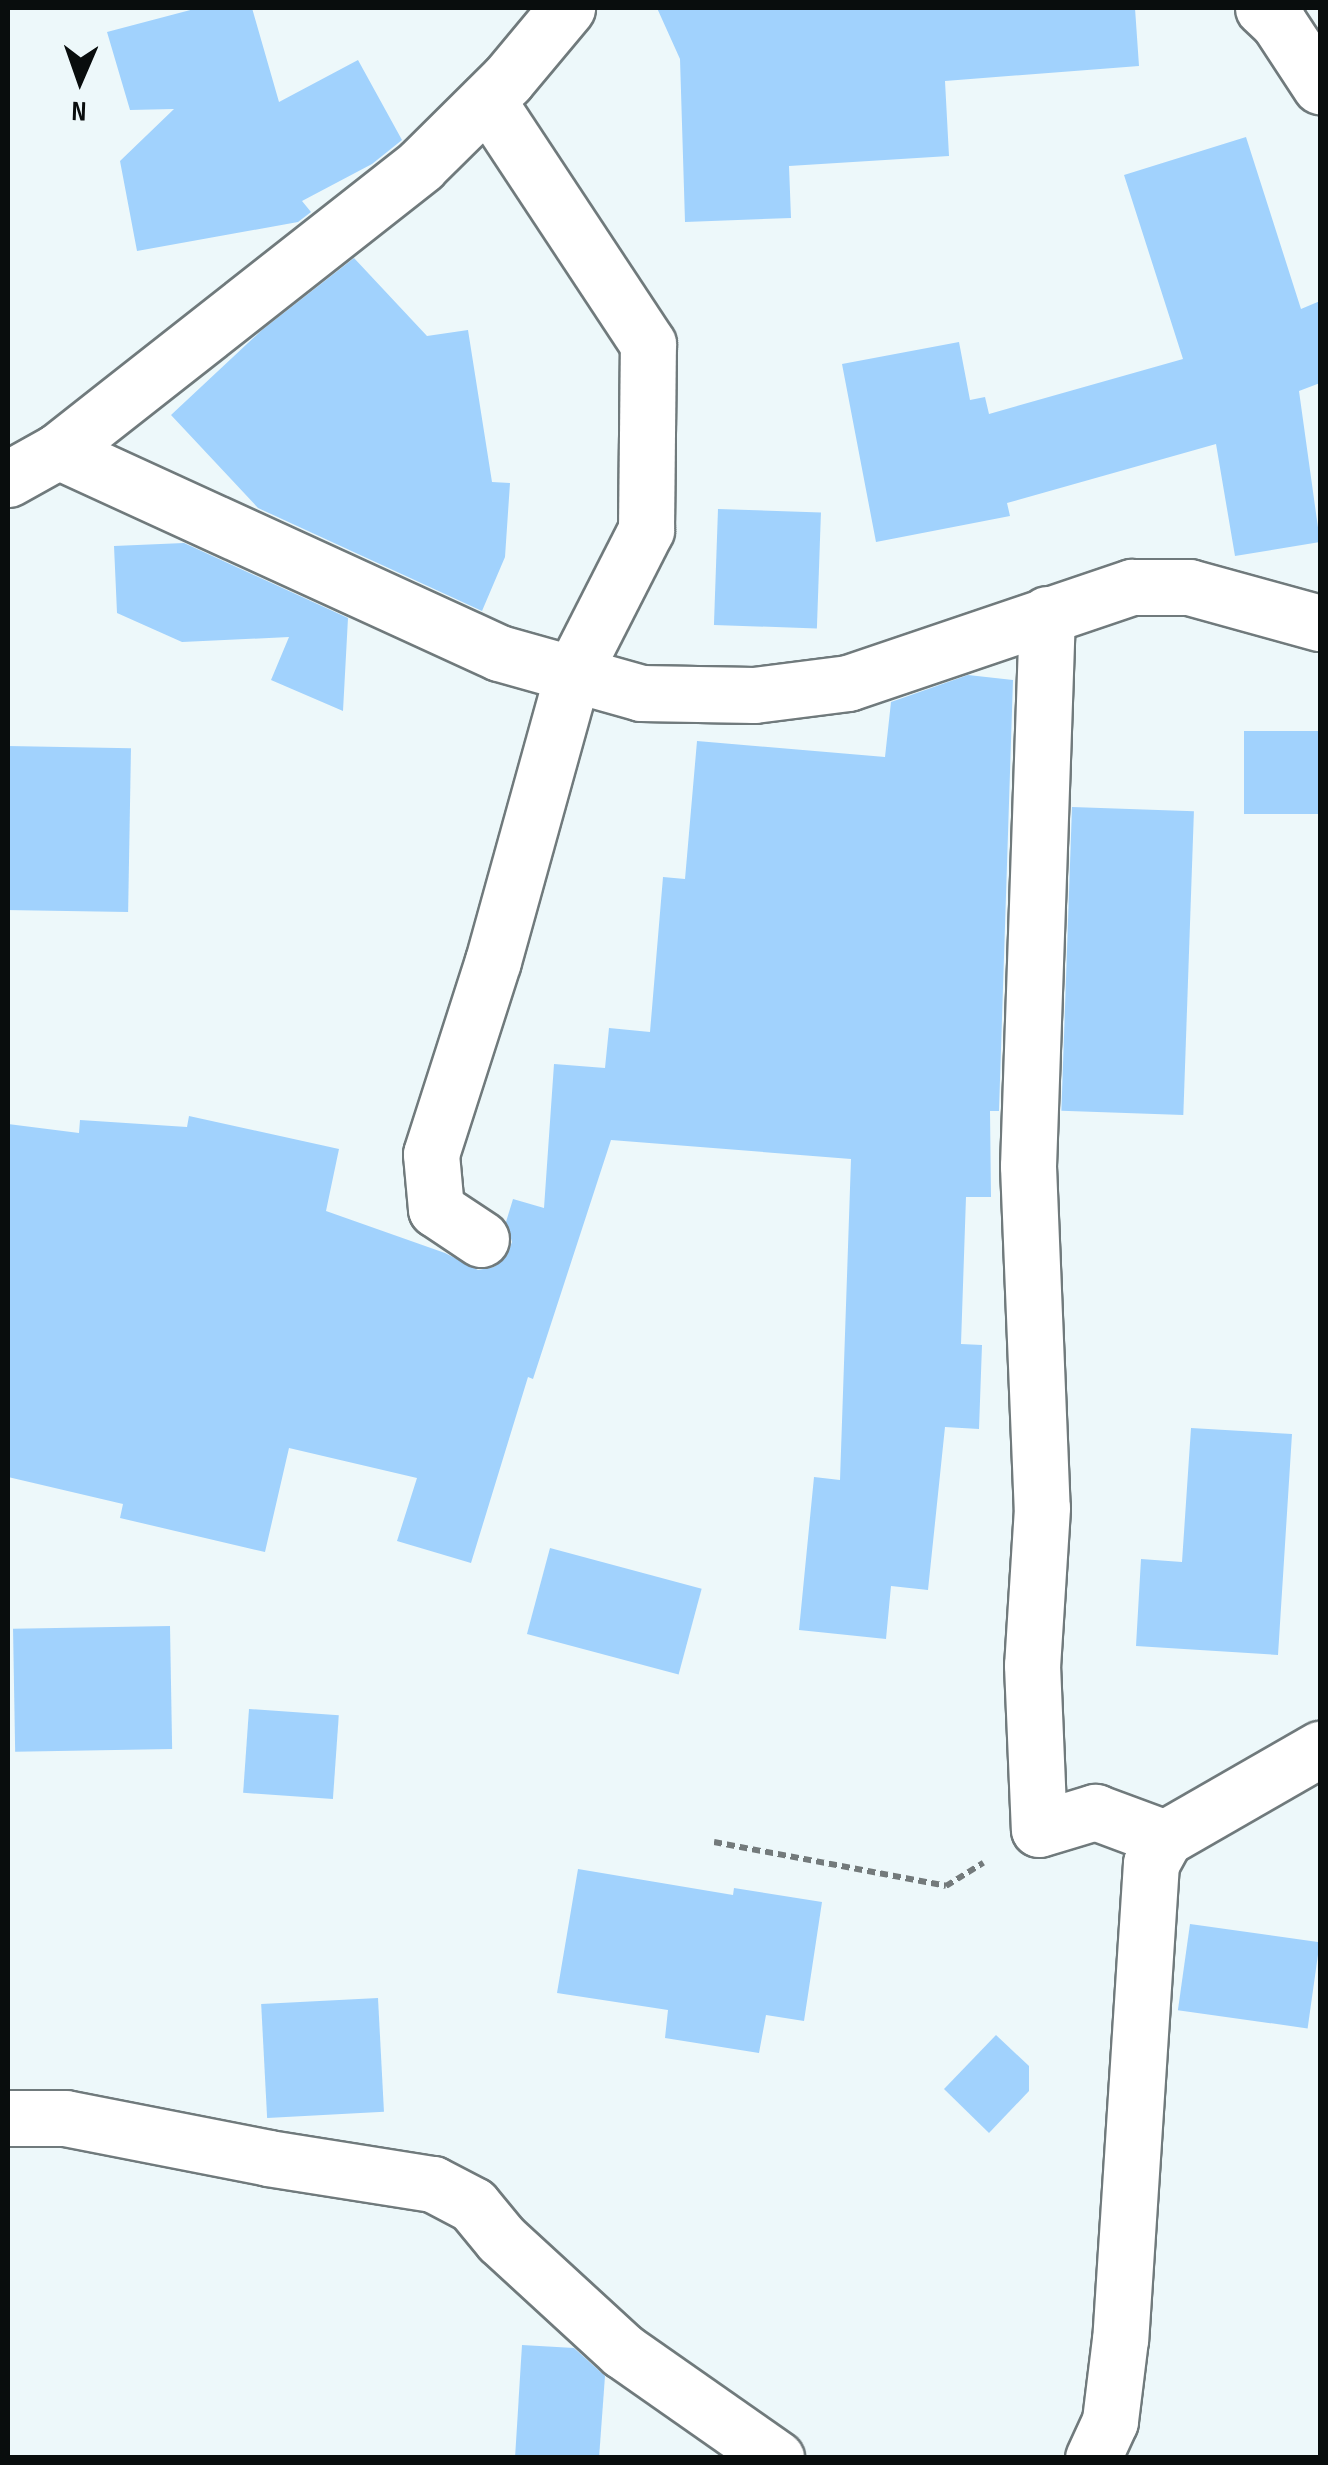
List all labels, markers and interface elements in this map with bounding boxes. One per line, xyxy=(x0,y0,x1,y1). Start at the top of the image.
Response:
north arrow xyxy=(30,30,130,130)
text: N xyxy=(71,94,87,127)

